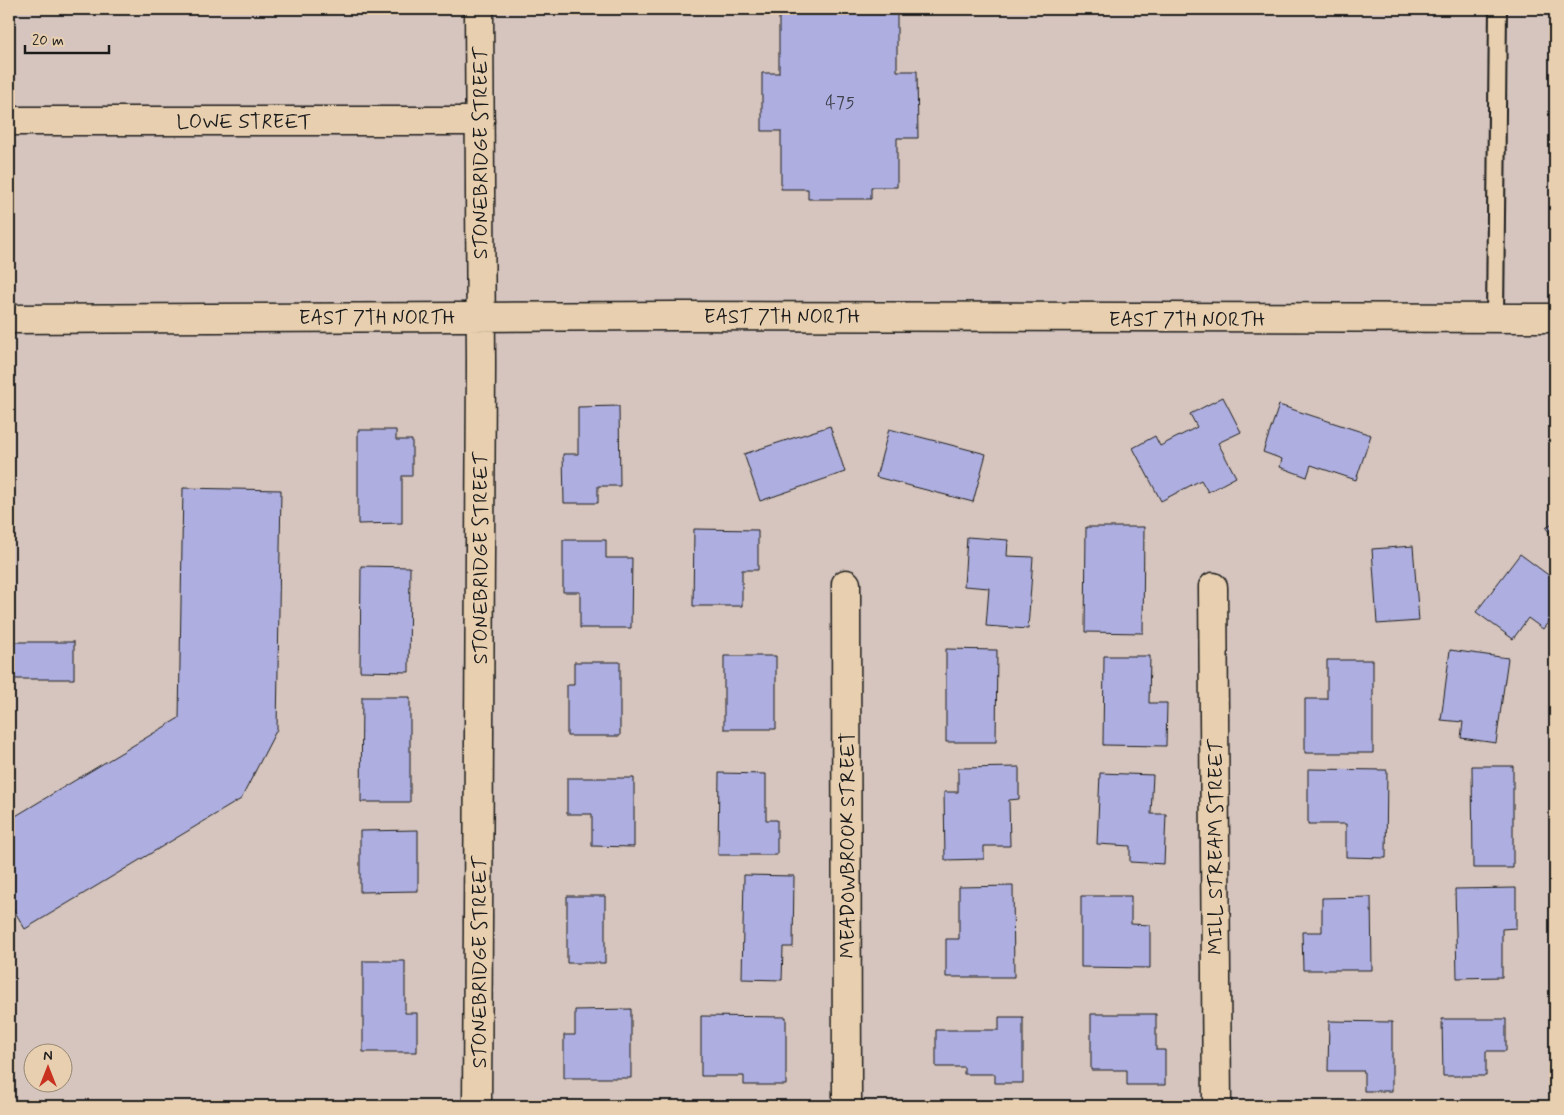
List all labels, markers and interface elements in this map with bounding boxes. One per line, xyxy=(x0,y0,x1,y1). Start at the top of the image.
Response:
scale bar xyxy=(25,22,109,54)
text: 20 m xyxy=(32,31,64,51)
street label: STONEBRIDGE STREET xyxy=(468,45,495,259)
house number: 475 xyxy=(825,91,855,115)
street label: LOWE STREET xyxy=(176,109,312,136)
street label: EAST 7TH NORTH xyxy=(704,304,860,331)
street label: EAST 7TH NORTH xyxy=(299,305,455,332)
street label: EAST 7TH NORTH xyxy=(1109,307,1265,334)
street label: STONEBRIDGE STREET xyxy=(468,450,495,664)
street label: MEADOWBROOK STREET xyxy=(835,732,862,958)
street label: MILL STREAM STREET xyxy=(1203,738,1230,955)
street label: STONEBRIDGE STREET xyxy=(467,854,494,1068)
north arrow xyxy=(22,1042,72,1092)
text: N xyxy=(43,1047,53,1065)

